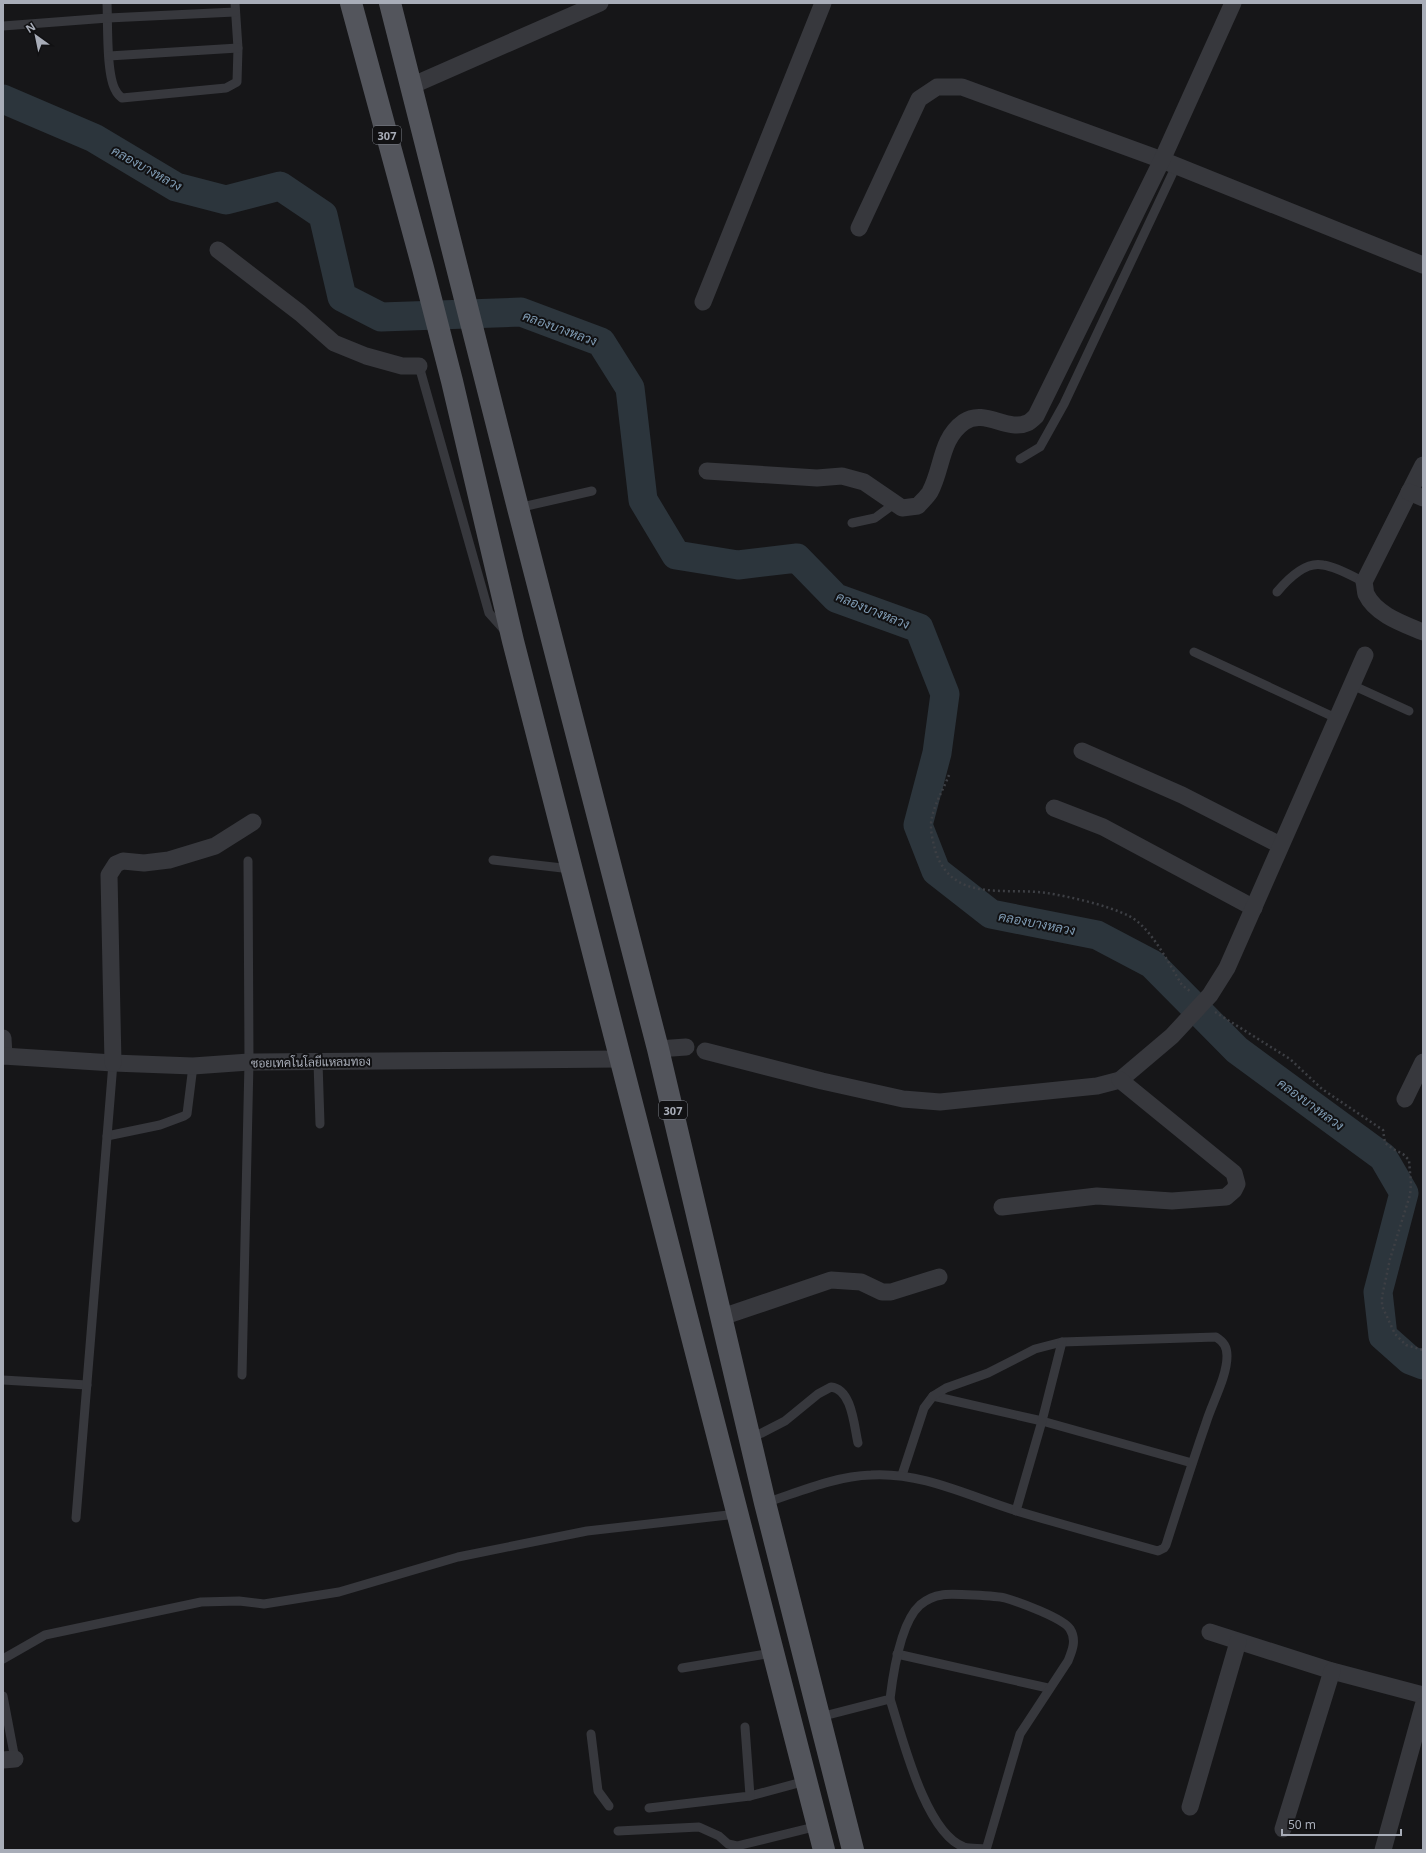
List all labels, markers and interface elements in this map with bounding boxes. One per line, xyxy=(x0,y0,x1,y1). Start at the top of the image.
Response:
north arrow xyxy=(16,16,56,56)
text: N xyxy=(22,18,38,36)
road number: 307 xyxy=(373,126,401,144)
water label: คลองบางหลวง xyxy=(109,141,186,195)
water label: คลองบางหลวง xyxy=(520,306,600,350)
water label: คลองบางหลวง xyxy=(834,587,913,633)
water label: คลองบางหลวง xyxy=(997,907,1077,939)
street label: ซอยเทคโนโลยีแหลมทอง xyxy=(251,1052,371,1072)
water label: คลองบางหลวง xyxy=(1274,1074,1348,1134)
road number: 307 xyxy=(659,1101,687,1119)
scale bar xyxy=(1282,1811,1401,1837)
text: 50 m xyxy=(1288,1816,1316,1833)

